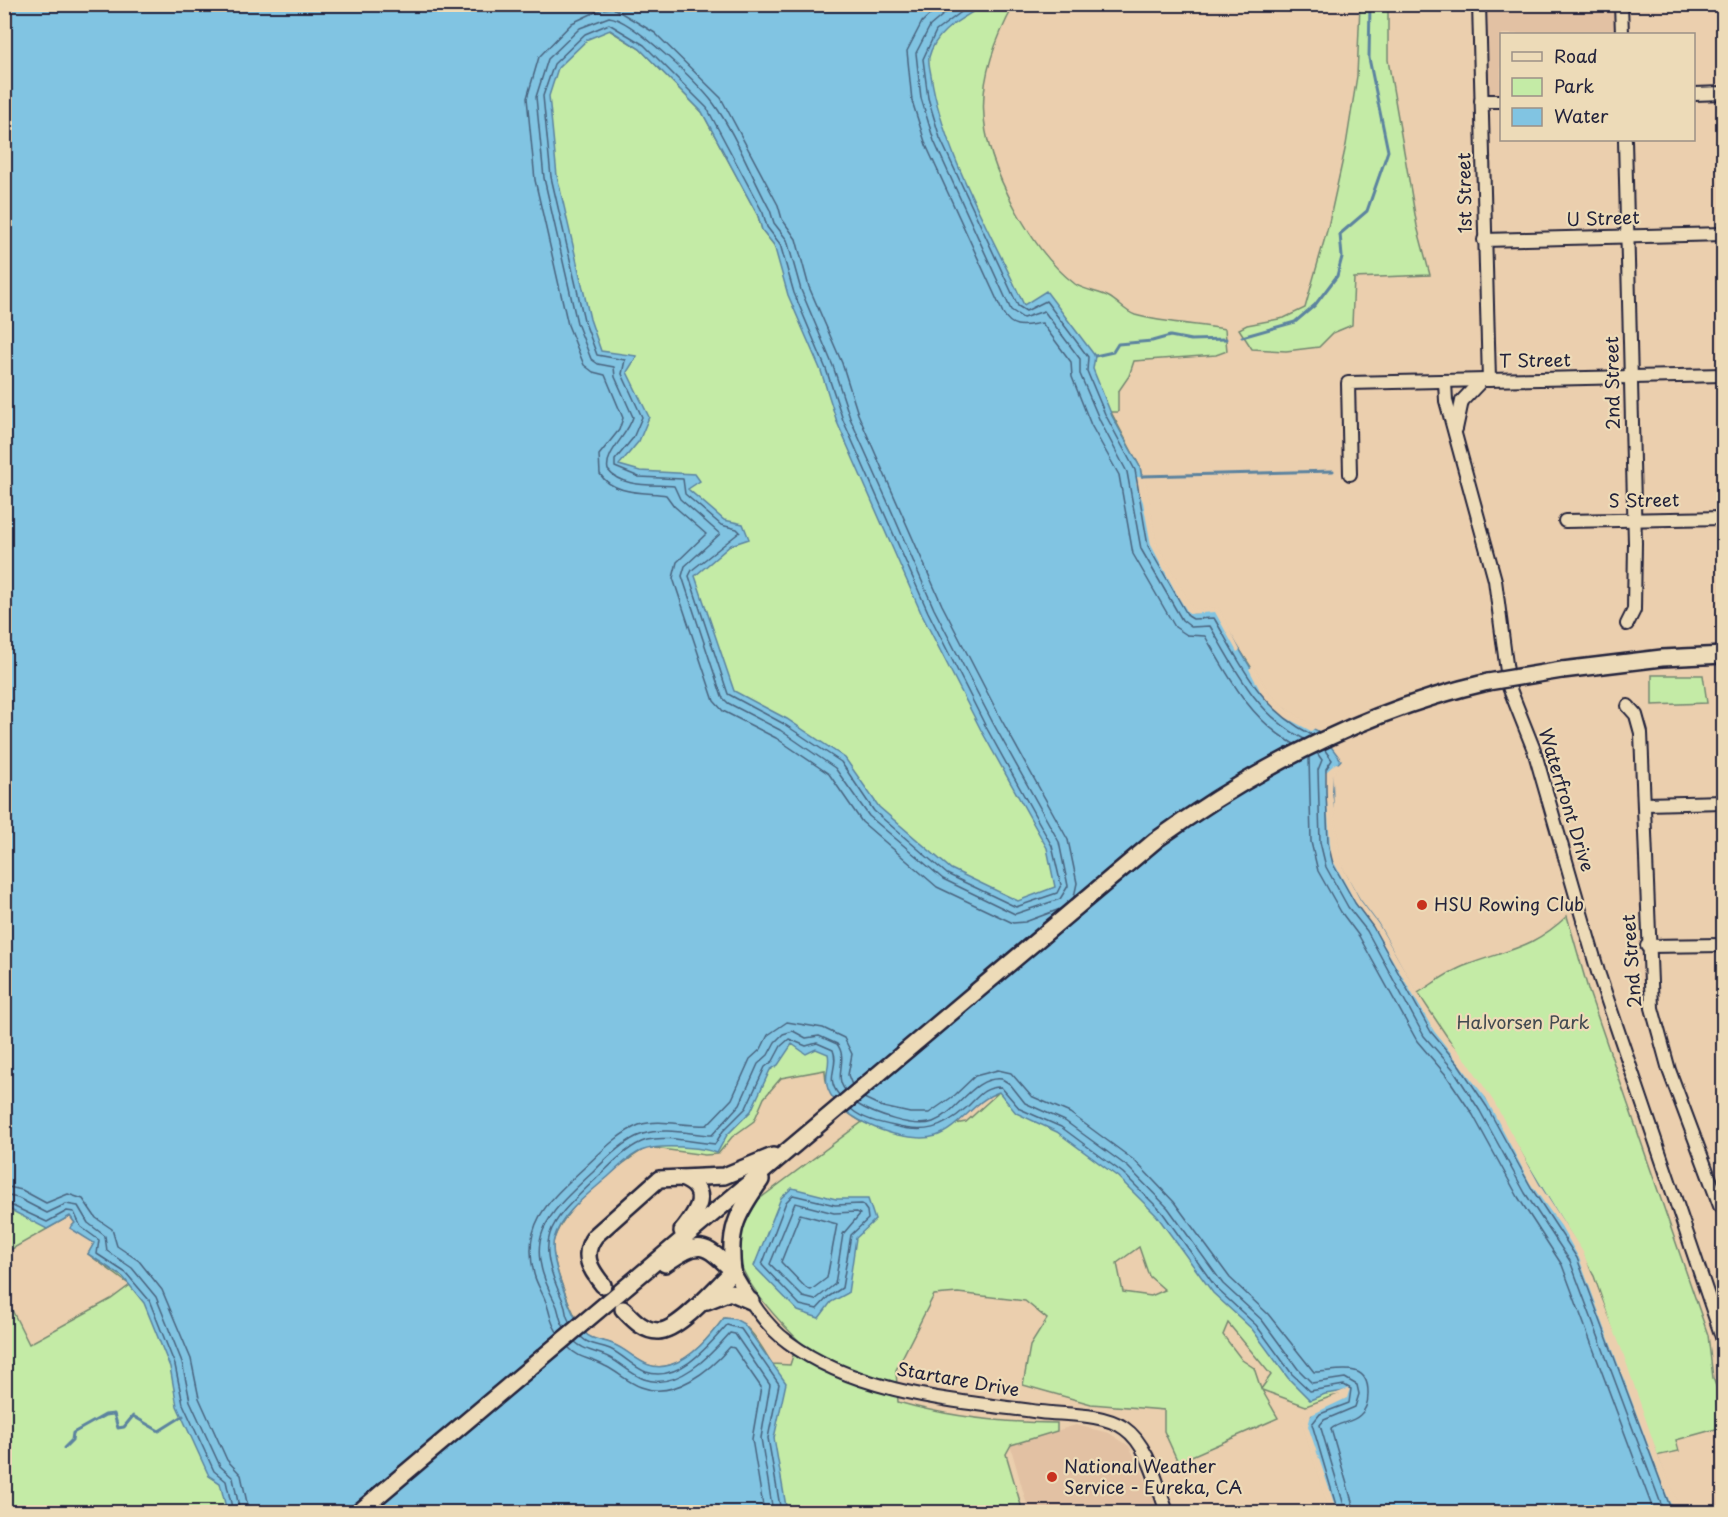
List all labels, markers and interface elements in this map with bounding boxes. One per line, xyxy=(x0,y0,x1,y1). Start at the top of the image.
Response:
legend xyxy=(1500,33,1695,141)
text: Road xyxy=(1554,42,1598,69)
text: Park xyxy=(1554,72,1594,99)
text: Water xyxy=(1554,102,1609,129)
street label: 1st Street xyxy=(1449,152,1478,234)
street label: U Street xyxy=(1566,203,1640,232)
street label: 2nd Street xyxy=(1597,336,1626,430)
street label: T Street xyxy=(1499,345,1571,374)
street label: S Street xyxy=(1608,485,1680,514)
street label: Waterfront Drive xyxy=(1533,725,1602,875)
place label: HSU Rowing Club xyxy=(1434,890,1584,917)
marker: HSU Rowing Club xyxy=(1415,898,1429,912)
street label: 2nd Street xyxy=(1614,913,1647,1009)
park label: Halvorsen Park xyxy=(1456,1008,1590,1035)
street label: Startare Drive xyxy=(895,1354,1022,1403)
place label: National Weather Service - Eureka, CA xyxy=(1064,1452,1242,1500)
marker: National Weather Service - Eureka, CA xyxy=(1045,1470,1059,1484)

